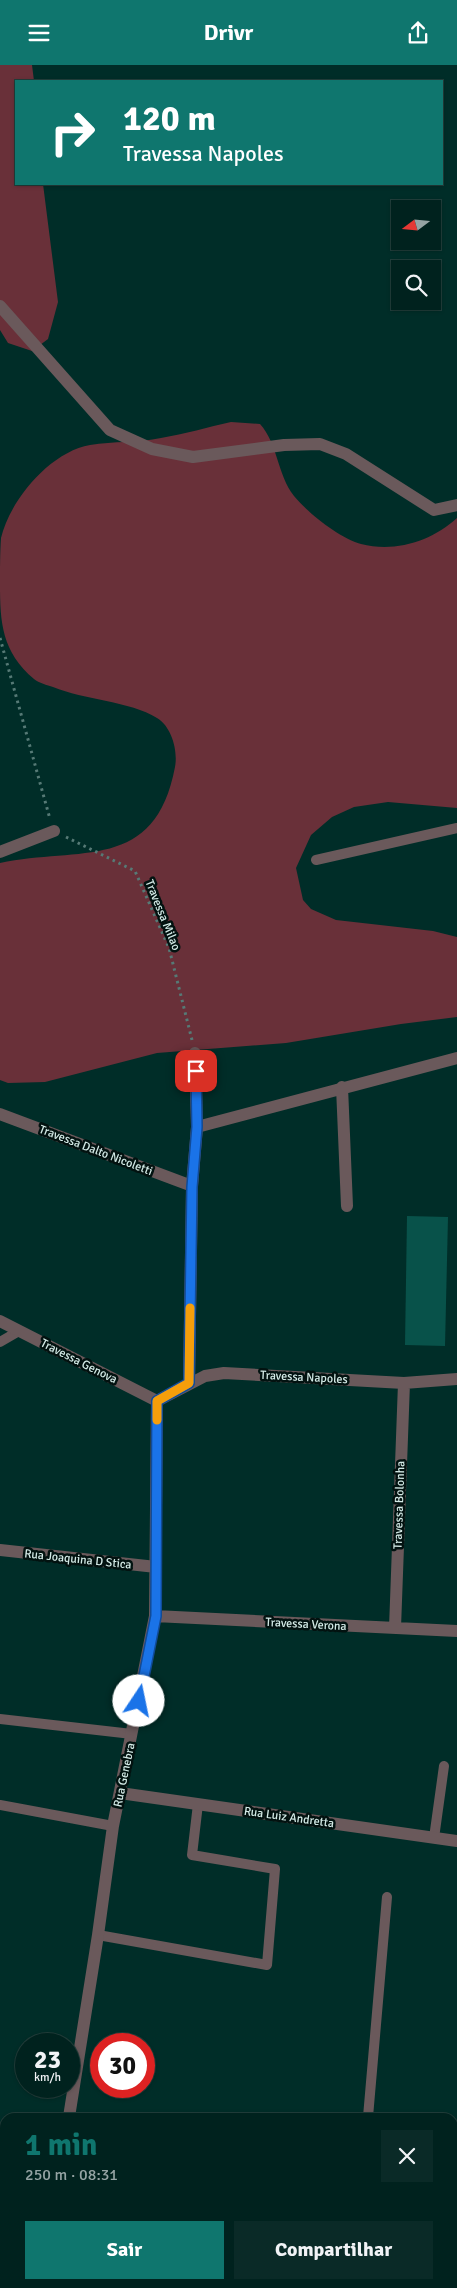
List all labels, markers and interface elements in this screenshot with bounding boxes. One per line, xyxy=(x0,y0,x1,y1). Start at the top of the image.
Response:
icon: menu xyxy=(25,19,53,47)
text: Drivr xyxy=(204,19,253,46)
icon: share xyxy=(404,19,432,47)
text: 120 m xyxy=(123,97,216,140)
icon: right xyxy=(40,100,105,165)
text: Travessa Napoles xyxy=(123,140,284,167)
north arrow xyxy=(391,200,441,250)
map controls xyxy=(391,200,441,310)
button: search xyxy=(391,260,441,310)
street label: Travessa Milao xyxy=(142,878,184,953)
pin xyxy=(175,1050,217,1092)
icon: arrive xyxy=(182,1057,210,1085)
street label: Travessa Dalto Nicoletti xyxy=(37,1122,155,1179)
street label: Travessa Genova xyxy=(38,1336,120,1387)
street label: Travessa Napoles xyxy=(260,1368,348,1387)
street label: Travessa Bolonha xyxy=(390,1461,409,1549)
street label: Rua Joaquina D Stica xyxy=(24,1546,132,1573)
street label: Travessa Verona xyxy=(265,1615,347,1634)
position arrow xyxy=(112,1674,164,1726)
street label: Rua Genebra xyxy=(110,1742,139,1809)
street label: Rua Luiz Andretta xyxy=(243,1804,335,1831)
speed limit sign: 30 xyxy=(90,2033,155,2098)
text: 23 xyxy=(34,2044,61,2075)
text: km/h xyxy=(34,2070,61,2085)
text: 1 min xyxy=(25,2127,97,2164)
button: close xyxy=(381,2130,433,2182)
text: 250 m · 08:31 xyxy=(25,2165,118,2185)
button: Sair xyxy=(25,2221,224,2279)
button: Compartilhar xyxy=(234,2221,433,2279)

